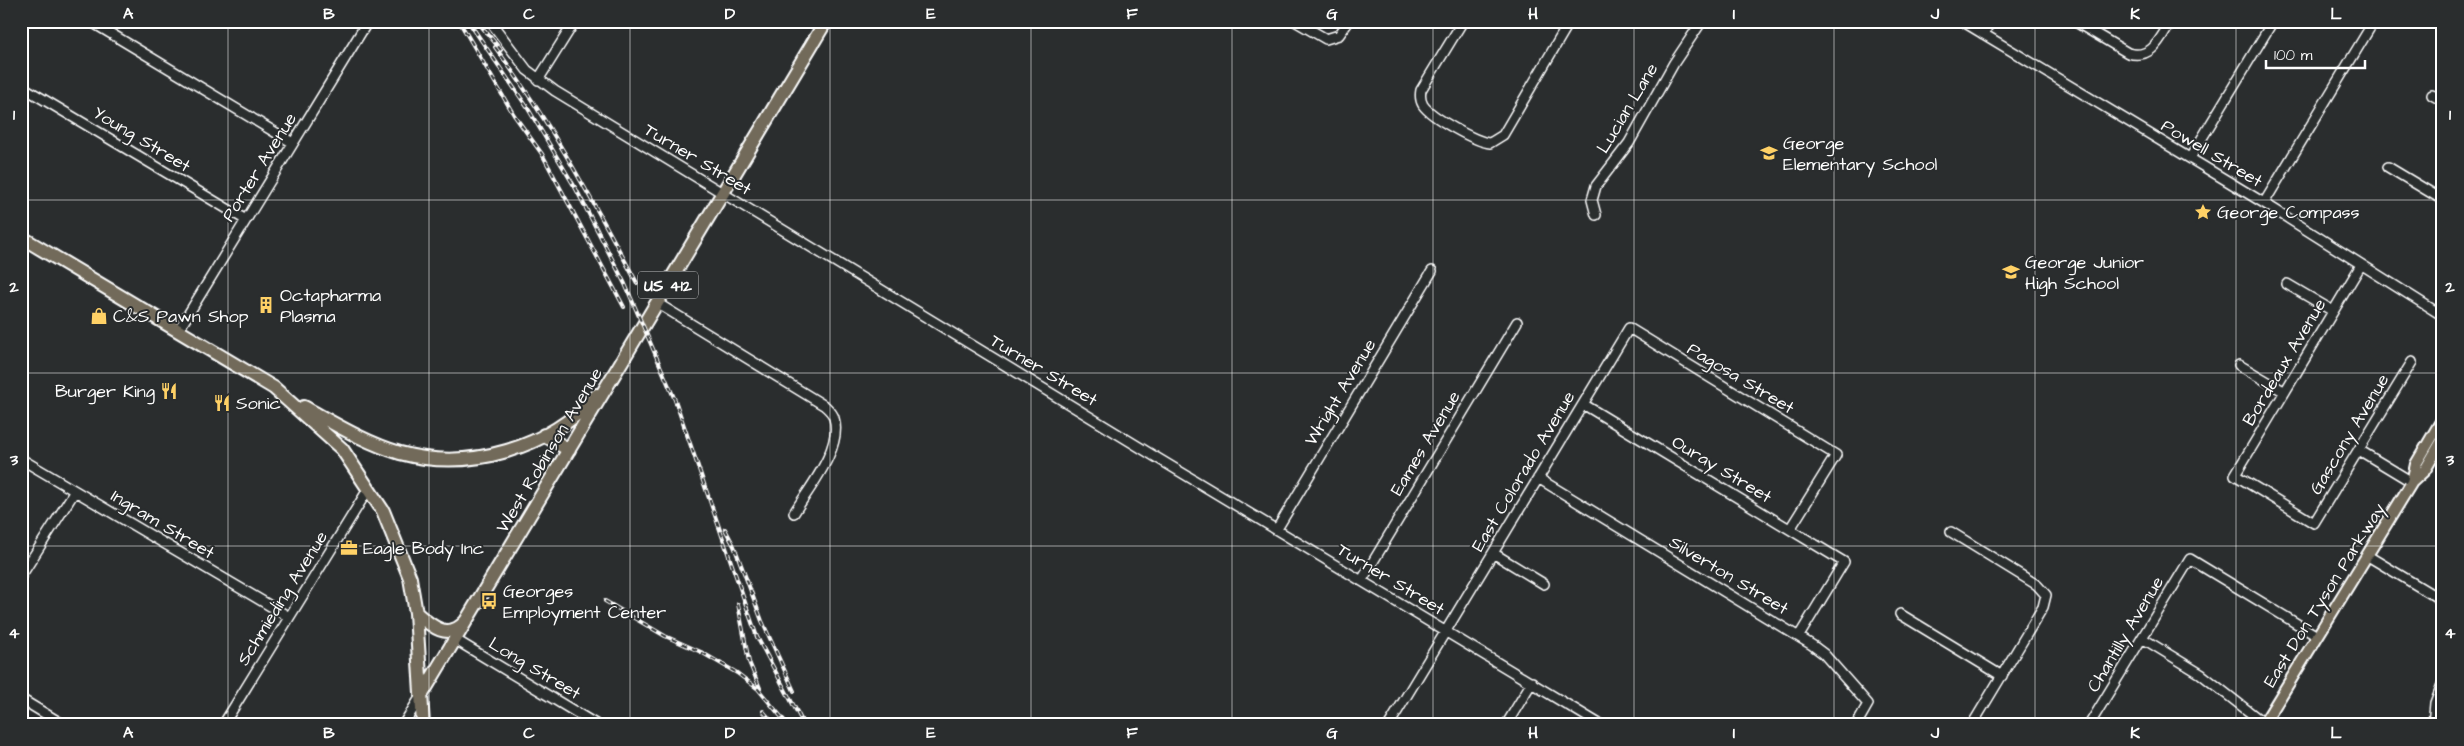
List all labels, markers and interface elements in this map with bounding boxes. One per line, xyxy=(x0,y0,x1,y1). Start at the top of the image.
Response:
text: A xyxy=(123,3,134,25)
text: B xyxy=(323,3,335,25)
text: C xyxy=(523,3,535,25)
text: D xyxy=(725,3,736,25)
text: E xyxy=(926,3,936,25)
text: F xyxy=(1126,3,1138,25)
text: G xyxy=(1326,3,1338,25)
text: H xyxy=(1528,3,1538,25)
text: I xyxy=(1733,3,1735,25)
text: J xyxy=(1930,3,1940,25)
text: K xyxy=(2130,3,2140,25)
text: L xyxy=(2330,3,2342,25)
scale bar xyxy=(2266,38,2365,70)
text: 100 m xyxy=(2274,45,2313,66)
street label: Lucian Lane xyxy=(1591,58,1664,158)
street label: Young Street xyxy=(88,100,196,180)
text: 1 xyxy=(13,104,16,126)
text: 1 xyxy=(2449,104,2452,126)
street label: Porter Avenue xyxy=(216,108,303,227)
street label: Powell Street xyxy=(2156,113,2268,194)
street label: Turner Street xyxy=(639,117,757,202)
place label: George Elementary School xyxy=(1783,131,1938,178)
school or university icon: George Elementary School xyxy=(1759,143,1779,163)
place label: George Compass xyxy=(2217,200,2360,226)
place icon: George Compass xyxy=(2193,202,2213,222)
place label: George Junior High School xyxy=(2025,250,2144,297)
school or university icon: George Junior High School xyxy=(2001,262,2021,282)
road number: US 412 xyxy=(638,272,698,298)
text: 2 xyxy=(8,276,19,298)
text: 2 xyxy=(2444,276,2455,298)
place label: Octapharma Plasma xyxy=(280,283,381,329)
street label: Bordeaux Avenue xyxy=(2237,294,2332,431)
building icon: Octapharma Plasma xyxy=(256,295,276,315)
place label: C&S Pawn Shop xyxy=(113,304,249,329)
shop icon: C&S Pawn Shop xyxy=(89,306,109,326)
street label: Turner Street xyxy=(985,328,1103,413)
street label: Wright Avenue xyxy=(1299,334,1383,451)
street label: Pagosa Street xyxy=(1682,337,1800,422)
street label: West Robinson Avenue xyxy=(490,363,609,538)
street label: Gascony Avenue xyxy=(2303,369,2396,500)
place label: Burger King xyxy=(55,379,155,405)
restaurant icon: Burger King xyxy=(159,381,179,401)
street label: Eames Avenue xyxy=(1384,386,1467,500)
street label: East Colorado Avenue xyxy=(1466,386,1581,556)
place label: Sonic xyxy=(236,391,281,416)
restaurant icon: Sonic xyxy=(212,393,232,413)
street label: Ouray Street xyxy=(1666,430,1777,510)
text: 3 xyxy=(9,449,19,471)
text: 3 xyxy=(2445,449,2455,471)
street label: Ingram Street xyxy=(106,484,220,566)
street label: East Don Tyson Parkway xyxy=(2257,498,2392,693)
street label: Schmieding Avenue xyxy=(231,526,335,671)
street label: Silverton Street xyxy=(1664,530,1794,621)
place label: Eagle Body Inc xyxy=(363,536,484,562)
street label: Turner Street xyxy=(1332,537,1450,622)
office icon: Eagle Body Inc xyxy=(339,538,359,558)
street label: Chantilly Avenue xyxy=(2081,571,2171,697)
place label: Georges Employment Center xyxy=(503,579,666,626)
bus stop icon: Georges Employment Center xyxy=(479,591,499,611)
text: 4 xyxy=(9,622,20,644)
text: 4 xyxy=(2445,622,2456,644)
street label: Long Street xyxy=(483,631,586,707)
text: A xyxy=(123,722,134,744)
text: B xyxy=(323,722,335,744)
text: C xyxy=(523,722,535,744)
text: D xyxy=(725,722,736,744)
text: E xyxy=(926,722,936,744)
text: F xyxy=(1126,722,1138,744)
text: G xyxy=(1326,722,1338,744)
text: H xyxy=(1528,722,1538,744)
text: I xyxy=(1733,722,1735,744)
text: J xyxy=(1930,722,1940,744)
text: K xyxy=(2130,722,2140,744)
text: L xyxy=(2330,722,2342,744)

